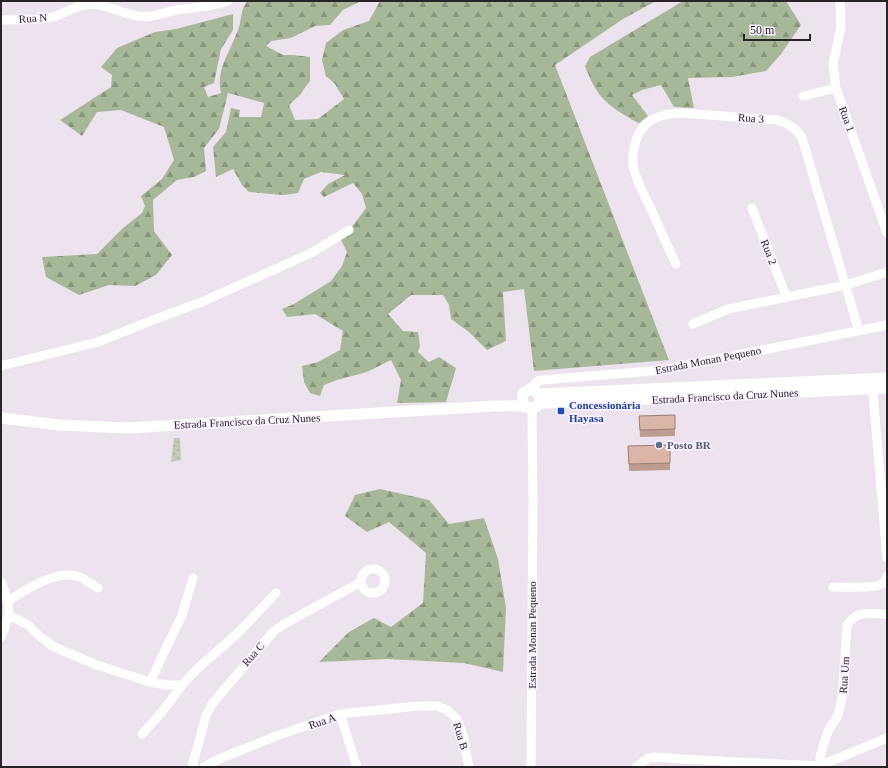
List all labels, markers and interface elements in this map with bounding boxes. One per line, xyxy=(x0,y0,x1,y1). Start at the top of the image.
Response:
street label: Rua N xyxy=(18,11,48,25)
scale bar xyxy=(744,16,810,42)
text: 50 m xyxy=(750,23,775,37)
street label: Rua 1 xyxy=(837,105,857,133)
street label: Rua 3 xyxy=(738,111,765,125)
street label: Rua 2 xyxy=(759,238,779,266)
street label: Estrada Monan Pequeno xyxy=(654,344,762,376)
street label: Estrada Francisco da Cruz Nunes xyxy=(651,386,799,406)
place label: Concessionária Hayasa xyxy=(569,399,641,424)
marker: Concessionária Hayasa xyxy=(556,406,566,416)
street label: Estrada Francisco da Cruz Nunes xyxy=(173,411,321,431)
place label: Posto BR xyxy=(667,439,712,451)
marker: Posto BR xyxy=(654,440,664,450)
street label: Estrada Monan Pequeno xyxy=(526,581,538,689)
street label: Rua C xyxy=(239,640,267,668)
street label: Rua Um xyxy=(837,656,851,694)
street label: Rua A xyxy=(307,711,337,731)
street label: Rua B xyxy=(451,721,471,751)

